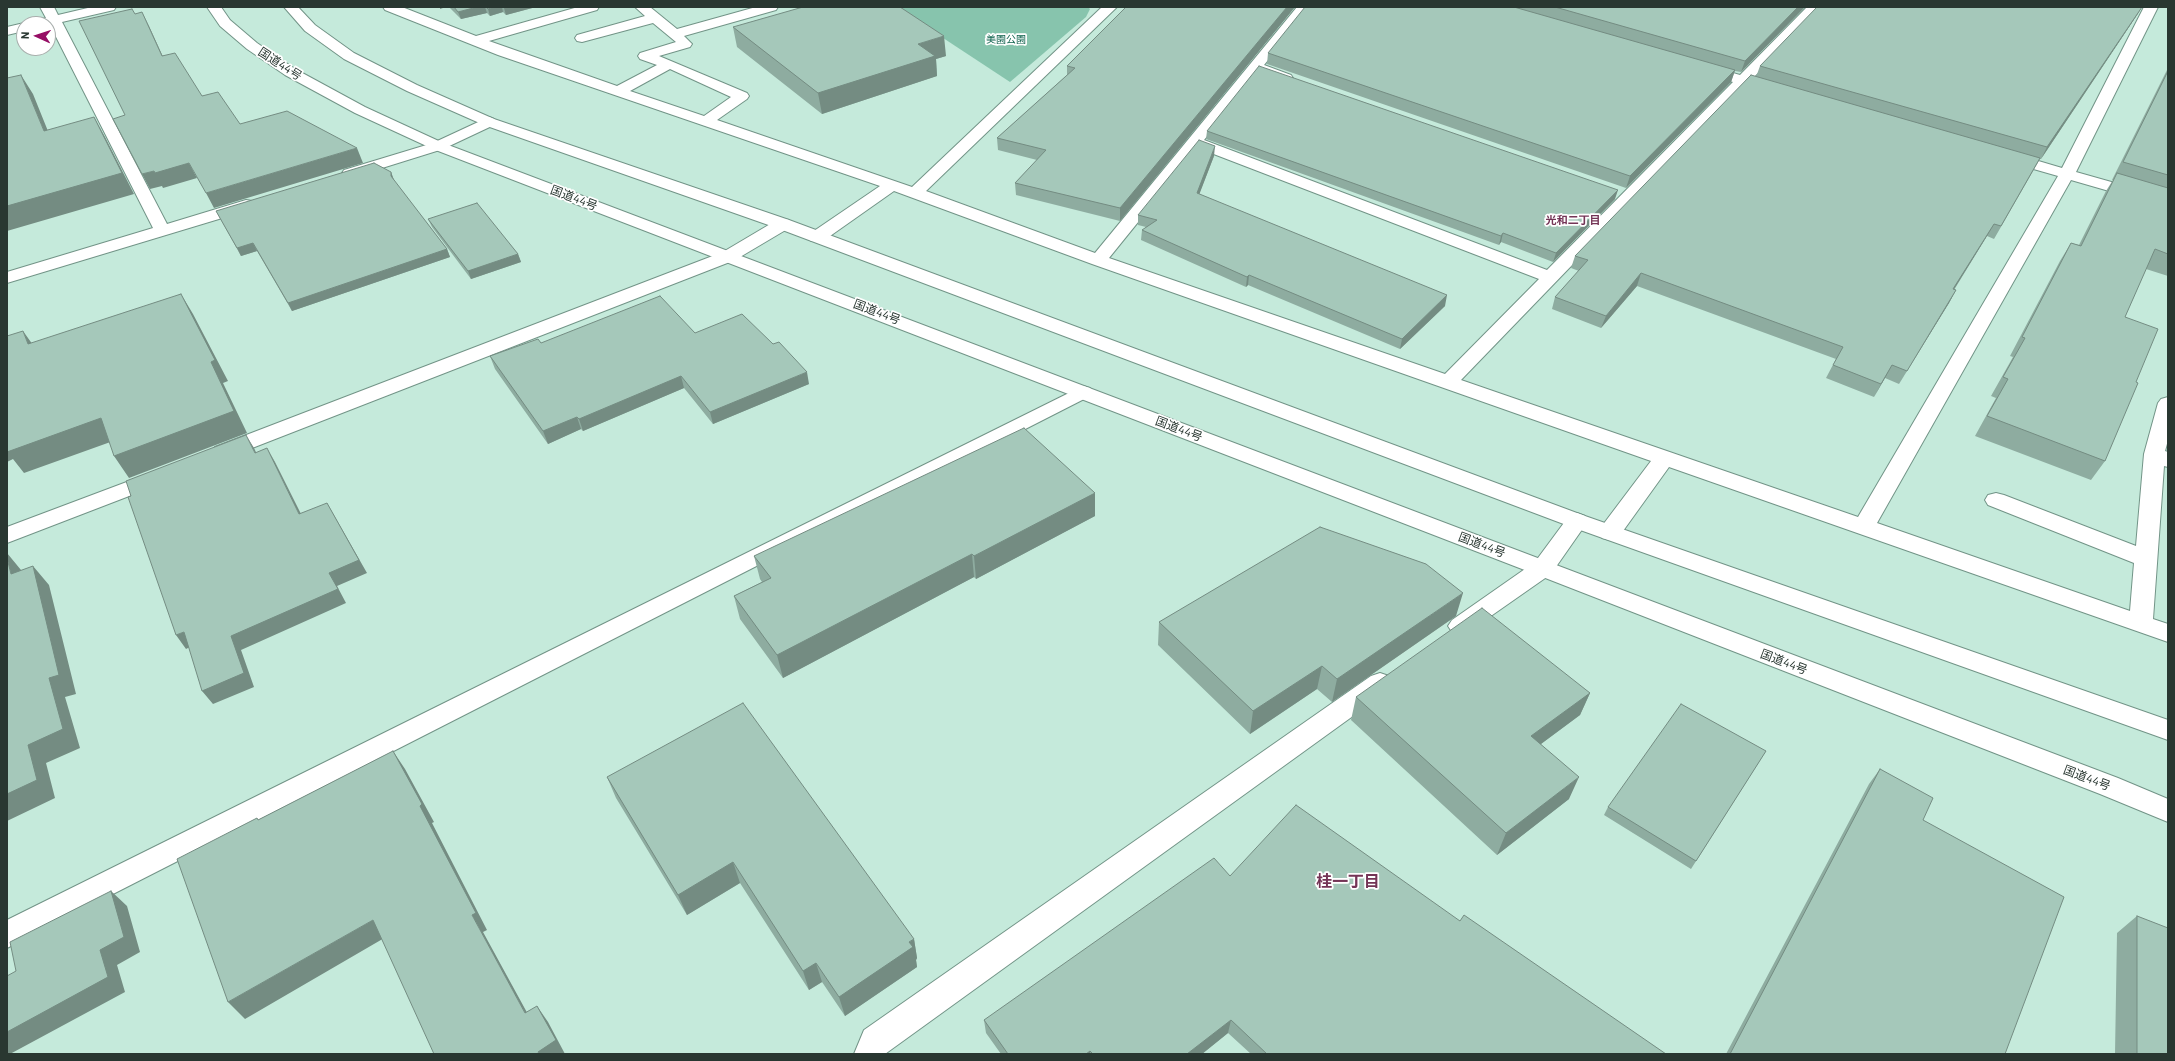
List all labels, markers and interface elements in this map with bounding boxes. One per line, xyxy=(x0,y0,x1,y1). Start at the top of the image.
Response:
north arrow xyxy=(16,16,56,56)
text: N xyxy=(18,31,31,39)
park label: 美園公園 xyxy=(986,34,1026,46)
street label: 国道44号 xyxy=(255,45,305,83)
street label: 国道44号 xyxy=(548,182,600,214)
district label: 光和二丁目 xyxy=(1546,213,1600,227)
street label: 国道44号 xyxy=(851,296,903,328)
street label: 国道44号 xyxy=(1153,413,1205,445)
street label: 国道44号 xyxy=(1456,529,1508,561)
street label: 国道44号 xyxy=(1758,646,1810,678)
street label: 国道44号 xyxy=(2061,762,2113,794)
district label: 桂一丁目 xyxy=(1316,872,1380,892)

